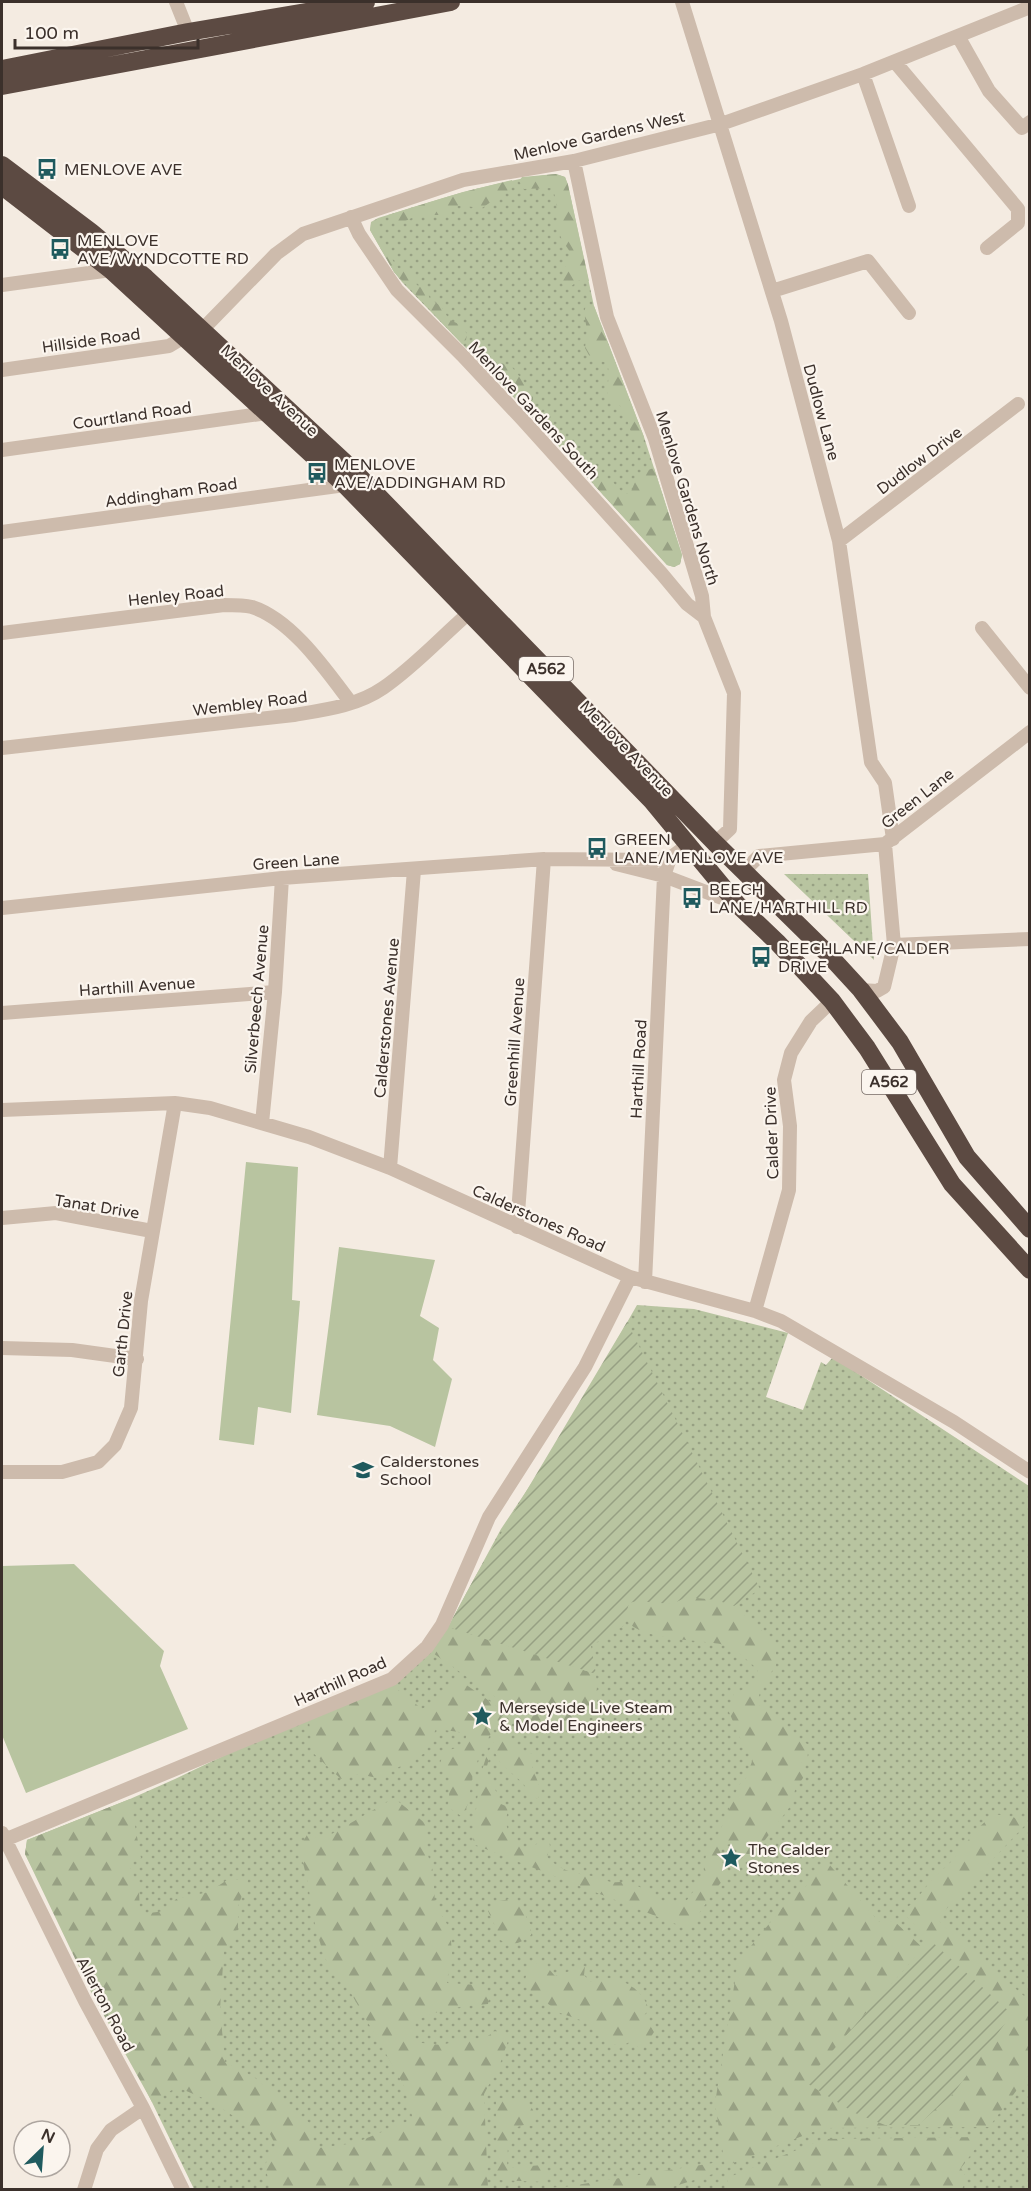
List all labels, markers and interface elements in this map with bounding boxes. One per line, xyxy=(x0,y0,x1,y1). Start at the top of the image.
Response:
scale bar xyxy=(15,12,198,50)
text: 100 m xyxy=(24,22,79,44)
street label: Menlove Gardens West xyxy=(512,107,687,165)
bus stop icon: MENLOVE AVE xyxy=(35,157,59,181)
place label: MENLOVE AVE xyxy=(64,160,183,180)
place label: MENLOVE AVE/WYNDCOTTE RD xyxy=(77,231,249,269)
bus stop icon: MENLOVE AVE/WYNDCOTTE RD xyxy=(48,237,72,261)
street label: Hillside Road xyxy=(41,324,142,358)
street label: Menlove Gardens South xyxy=(464,337,603,484)
street label: Menlove Avenue xyxy=(216,340,322,441)
street label: Dudlow Lane xyxy=(799,362,844,463)
street label: Courtland Road xyxy=(71,398,193,434)
street label: Menlove Gardens North xyxy=(651,409,723,588)
street label: Dudlow Drive xyxy=(873,422,966,499)
place label: MENLOVE AVE/ADDINGHAM RD xyxy=(334,455,506,493)
bus stop icon: MENLOVE AVE/ADDINGHAM RD xyxy=(305,461,329,485)
street label: Addingham Road xyxy=(104,474,239,512)
street label: Henley Road xyxy=(127,581,225,611)
road number: A562 xyxy=(519,657,573,681)
street label: Wembley Road xyxy=(192,687,309,721)
street label: Menlove Avenue xyxy=(575,696,677,801)
street label: Green Lane xyxy=(877,764,958,833)
place label: GREEN LANE/MENLOVE AVE xyxy=(614,830,784,868)
bus stop icon: GREEN LANE/MENLOVE AVE xyxy=(585,836,609,860)
street label: Green Lane xyxy=(252,849,340,875)
place label: BEECH LANE/HARTHILL RD xyxy=(709,880,868,918)
bus stop icon: BEECH LANE/HARTHILL RD xyxy=(680,886,704,910)
street label: Silverbeech Avenue xyxy=(241,924,273,1074)
street label: Calderstones Avenue xyxy=(370,937,404,1099)
place label: BEECHLANE/CALDER DRIVE xyxy=(778,939,949,977)
bus stop icon: BEECHLANE/CALDER DRIVE xyxy=(749,945,773,969)
street label: Harthill Avenue xyxy=(78,973,196,1001)
street label: Greenhill Avenue xyxy=(501,977,529,1107)
street label: Harthill Road xyxy=(626,1019,652,1119)
road number: A562 xyxy=(862,1070,916,1094)
street label: Calder Drive xyxy=(760,1086,784,1180)
street label: Calderstones Road xyxy=(469,1181,608,1257)
street label: Tanat Drive xyxy=(53,1190,141,1224)
street label: Garth Drive xyxy=(109,1290,137,1378)
place label: Calderstones School xyxy=(380,1452,479,1490)
school or university icon: Calderstones School xyxy=(351,1458,375,1482)
street label: Harthill Road xyxy=(291,1653,390,1711)
place label: Merseyside Live Steam & Model Engineers xyxy=(499,1698,673,1736)
place icon: Merseyside Live Steam & Model Engineers xyxy=(470,1704,494,1728)
place label: The Calder Stones xyxy=(748,1840,831,1878)
place icon: The Calder Stones xyxy=(719,1846,743,1870)
street label: Allerton Road xyxy=(72,1953,139,2055)
north arrow xyxy=(12,2119,72,2179)
text: N xyxy=(38,2125,58,2148)

